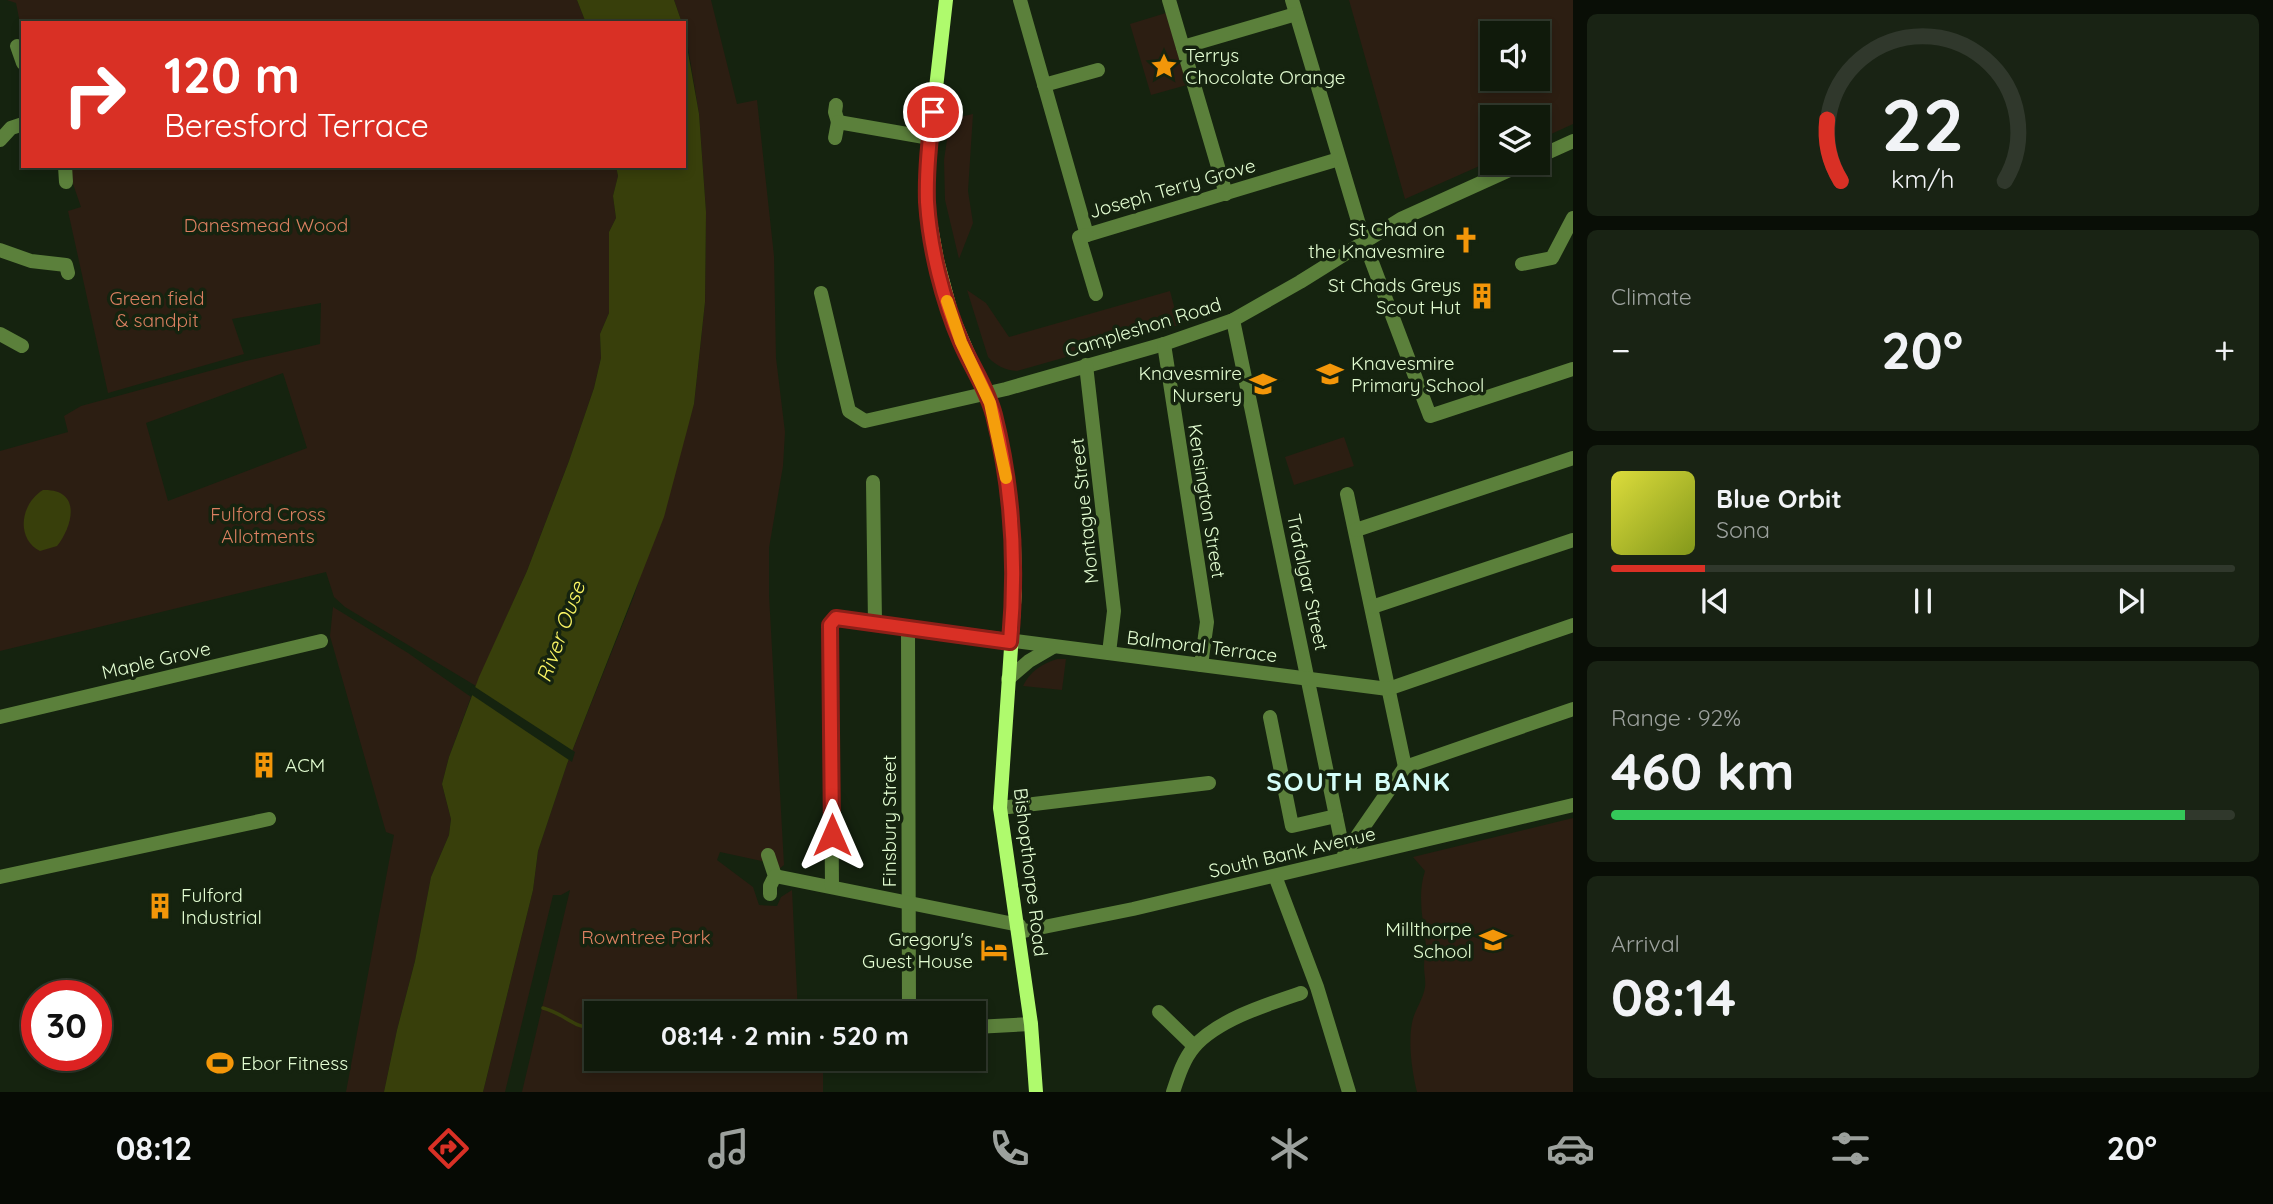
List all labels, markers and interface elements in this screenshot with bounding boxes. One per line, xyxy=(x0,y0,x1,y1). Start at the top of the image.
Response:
map controls xyxy=(1480,21,1550,175)
button: sound xyxy=(1480,21,1550,91)
place label: Terrys Chocolate Orange xyxy=(1185,43,1346,89)
text: 120 m xyxy=(164,44,300,105)
icon: right xyxy=(49,49,140,140)
place icon: Terrys Chocolate Orange xyxy=(1149,51,1179,81)
text: 22 xyxy=(1882,78,1964,169)
pin xyxy=(903,82,963,142)
icon: arrive xyxy=(914,93,952,131)
text: Beresford Terrace xyxy=(164,105,429,145)
button: layers xyxy=(1480,105,1550,175)
street label: Joseph Terry Grove xyxy=(1086,153,1258,223)
text: km/h xyxy=(1891,163,1955,194)
park label: Danesmead Wood xyxy=(184,213,348,237)
place label: St Chad on the Knavesmire xyxy=(1308,217,1445,263)
church icon: St Chad on the Knavesmire xyxy=(1451,225,1481,255)
place label: St Chads Greys Scout Hut xyxy=(1328,273,1461,319)
building icon: St Chads Greys Scout Hut xyxy=(1467,281,1497,311)
text: Climate xyxy=(1611,282,1692,311)
park label: Green field & sandpit xyxy=(109,286,205,332)
street label: Campleshon Road xyxy=(1062,292,1224,362)
text: 20° xyxy=(1881,317,1963,382)
text: − xyxy=(1611,326,1631,374)
text: + xyxy=(2214,326,2235,374)
place label: Knavesmire Primary School xyxy=(1351,351,1484,397)
school or university icon: Knavesmire Primary School xyxy=(1315,359,1345,389)
place label: Knavesmire Nursery xyxy=(1138,361,1242,407)
school or university icon: Knavesmire Nursery xyxy=(1248,369,1278,399)
street label: Kensington Street xyxy=(1183,422,1231,580)
street label: Montague Street xyxy=(1064,437,1104,585)
text: Blue Orbit xyxy=(1716,482,1842,515)
park label: Fulford Cross Allotments xyxy=(210,502,326,548)
street label: Trafalgar Street xyxy=(1282,511,1334,653)
text: Sona xyxy=(1716,515,1770,544)
water label: River Ouse xyxy=(530,577,591,685)
icon: previous xyxy=(1696,582,1734,620)
icon: pause xyxy=(1904,582,1942,620)
icon: next xyxy=(2112,582,2150,620)
street label: Balmoral Terrace xyxy=(1125,625,1279,667)
street label: Maple Grove xyxy=(99,636,213,684)
text: Range · 92% xyxy=(1611,703,1741,732)
text: 460 km xyxy=(1611,738,1794,803)
building icon: ACM xyxy=(249,750,279,780)
place label: ACM xyxy=(285,753,325,777)
street label: Finsbury Street xyxy=(877,755,901,887)
district label: SOUTH BANK xyxy=(1266,765,1452,798)
street label: Bishopthorpe Road xyxy=(1009,786,1053,958)
position arrow xyxy=(795,798,869,872)
street label: South Bank Avenue xyxy=(1206,821,1378,883)
place label: Fulford Industrial xyxy=(181,883,262,929)
building icon: Fulford Industrial xyxy=(145,891,175,921)
place label: Millthorpe School xyxy=(1385,917,1472,963)
park label: Rowntree Park xyxy=(581,925,711,949)
school or university icon: Millthorpe School xyxy=(1478,925,1508,955)
place label: Gregory's Guest House xyxy=(862,927,973,973)
text: Arrival xyxy=(1611,929,1680,958)
hotel icon: Gregory's Guest House xyxy=(979,935,1009,965)
text: 08:14 xyxy=(1611,964,1736,1029)
speed limit sign: 30 xyxy=(21,980,112,1071)
text: 08:14 · 2 min · 520 m xyxy=(661,1019,909,1052)
sports icon: Ebor Fitness xyxy=(205,1048,235,1078)
place label: Ebor Fitness xyxy=(241,1051,348,1075)
icon: directions xyxy=(424,1124,473,1173)
icon: music xyxy=(704,1124,753,1173)
icon: phone xyxy=(985,1124,1034,1173)
icon: climate xyxy=(1265,1124,1314,1173)
icon: car xyxy=(1546,1124,1595,1173)
icon: filters xyxy=(1826,1124,1875,1173)
text: 08:12 xyxy=(116,1128,192,1168)
text: 20° xyxy=(2107,1128,2157,1168)

